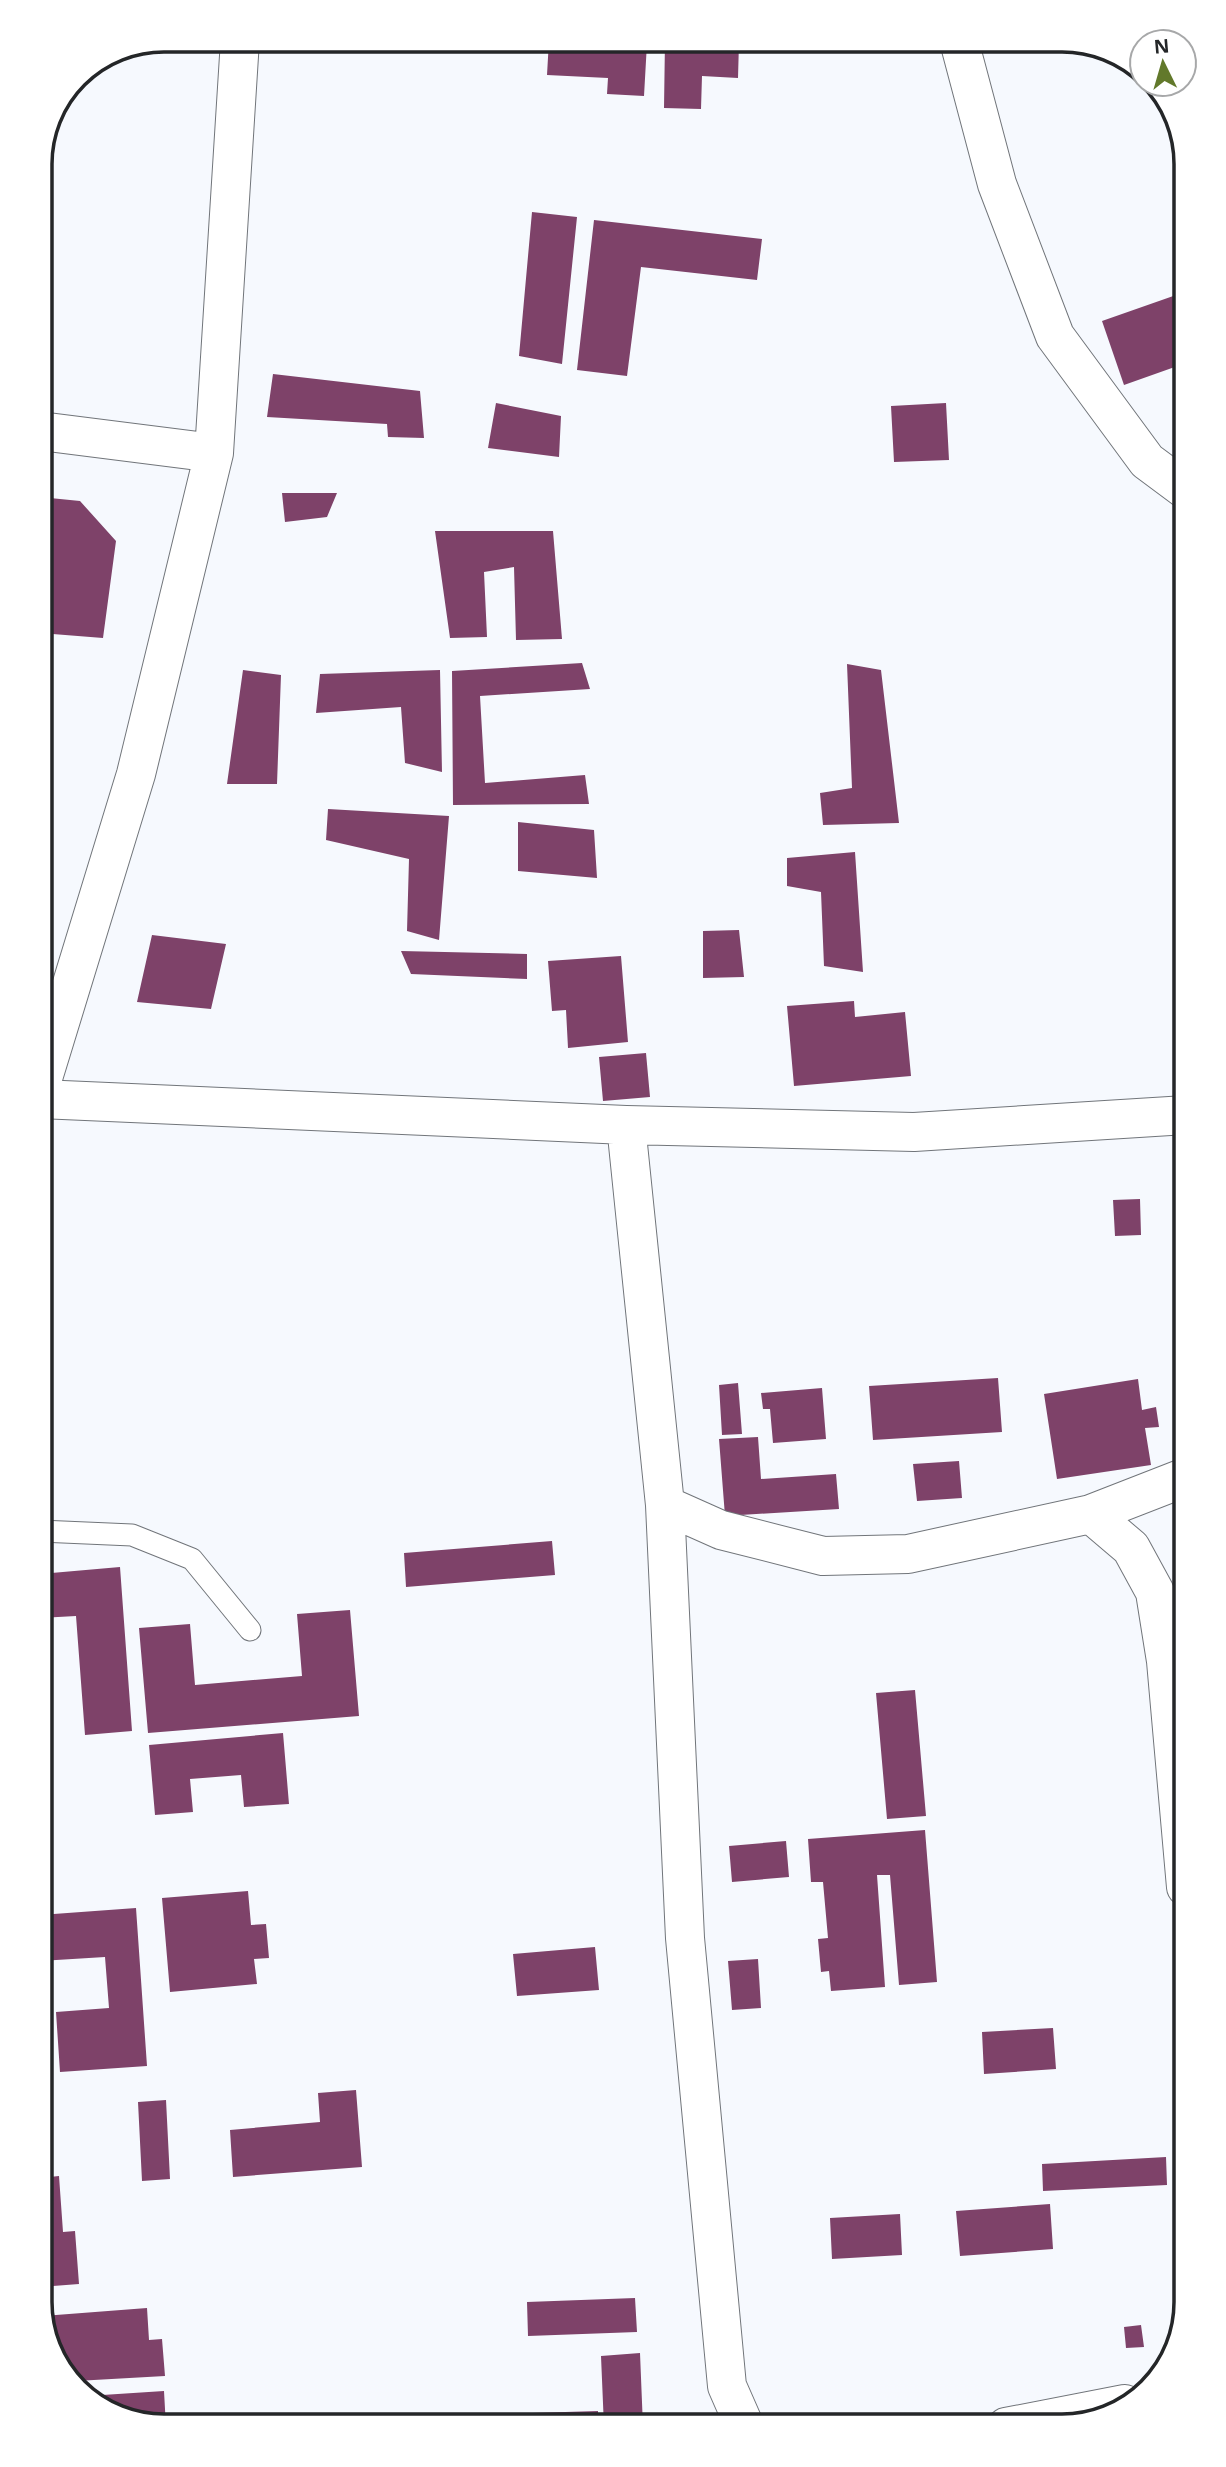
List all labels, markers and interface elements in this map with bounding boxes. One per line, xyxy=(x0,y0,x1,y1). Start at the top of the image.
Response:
north arrow xyxy=(1128,28,1198,98)
text: N xyxy=(1153,32,1170,60)

